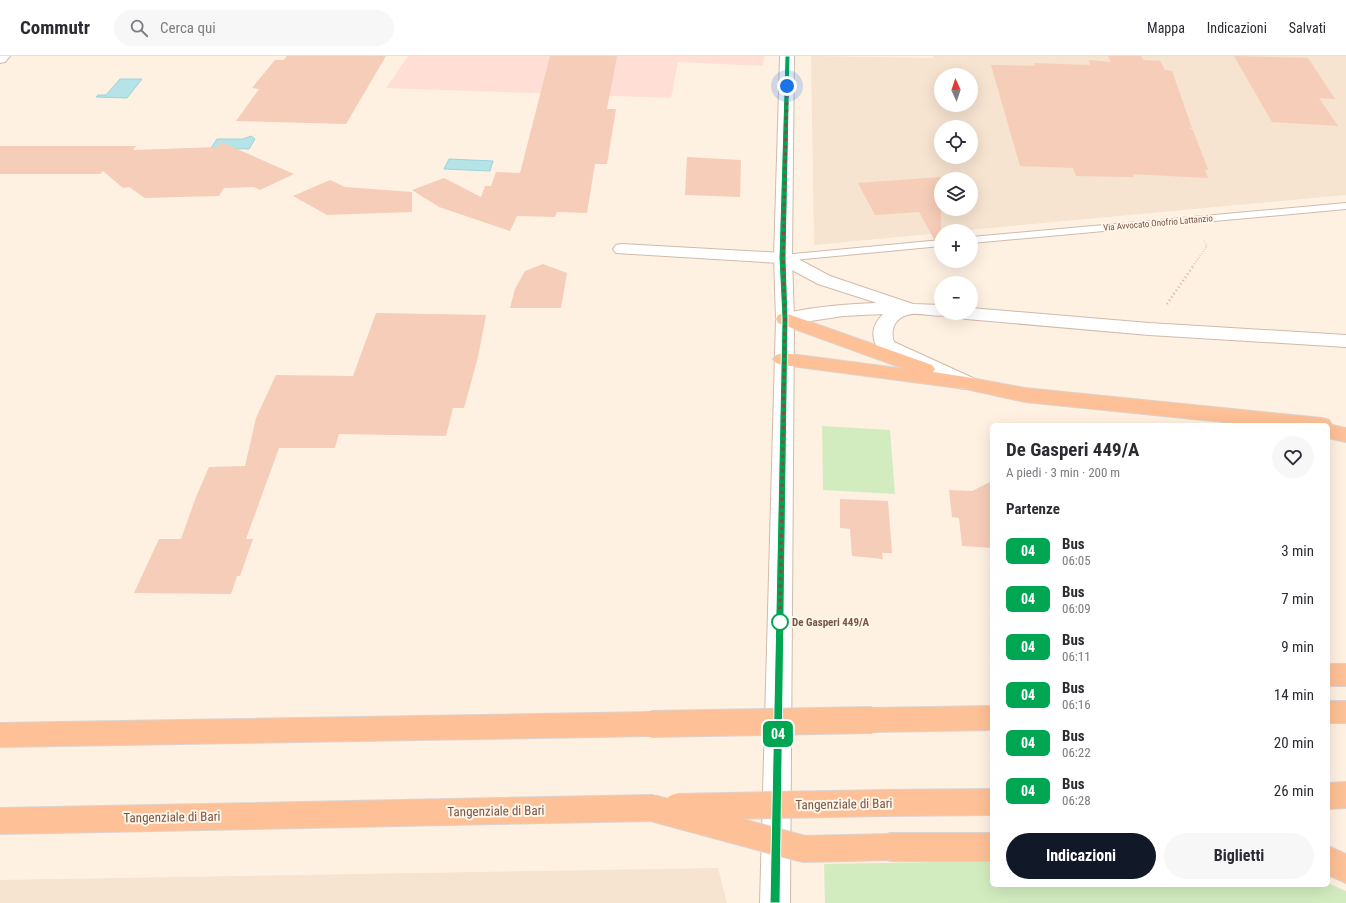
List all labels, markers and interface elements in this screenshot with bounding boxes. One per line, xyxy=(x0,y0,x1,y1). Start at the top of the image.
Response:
search box xyxy=(114,10,394,46)
text: Commutr xyxy=(20,16,90,39)
icon: search xyxy=(128,17,150,39)
text: Cerca qui xyxy=(160,19,216,37)
text: Mappa xyxy=(1147,20,1185,36)
text: Indicazioni xyxy=(1207,20,1267,36)
text: Salvati xyxy=(1289,20,1326,36)
north arrow xyxy=(934,68,978,112)
map controls xyxy=(934,68,978,320)
your location xyxy=(777,76,797,96)
button: locate xyxy=(934,120,978,164)
button: layers xyxy=(934,172,978,216)
street label: Via Avvocato Onofrio Lattanzio xyxy=(1103,213,1214,233)
button: + xyxy=(934,224,978,268)
button: − xyxy=(934,276,978,320)
button: heart xyxy=(1272,436,1314,478)
text: De Gasperi 449/A xyxy=(1006,438,1139,461)
text: A piedi · 3 min · 200 m xyxy=(1006,465,1120,480)
text: Partenze xyxy=(1006,500,1060,518)
text: Bus xyxy=(1062,535,1085,553)
text: 3 min xyxy=(1281,542,1314,560)
text: 04 xyxy=(1021,543,1035,559)
text: 06:05 xyxy=(1062,553,1091,568)
text: Bus xyxy=(1062,583,1085,601)
text: 7 min xyxy=(1281,590,1314,608)
text: 04 xyxy=(1021,591,1035,607)
text: 06:09 xyxy=(1062,601,1091,616)
marker: De Gasperi 449/A xyxy=(771,613,789,631)
place label: De Gasperi 449/A xyxy=(792,616,870,629)
text: Bus xyxy=(1062,631,1085,649)
text: 9 min xyxy=(1281,638,1314,656)
text: 04 xyxy=(1021,639,1035,655)
text: 06:11 xyxy=(1062,649,1091,664)
text: Bus xyxy=(1062,679,1085,697)
text: 14 min xyxy=(1274,686,1314,704)
text: 04 xyxy=(1021,687,1035,703)
text: 06:16 xyxy=(1062,697,1091,712)
line badge: 04 xyxy=(760,721,796,747)
text: 04 xyxy=(771,726,785,742)
text: Bus xyxy=(1062,727,1085,745)
text: 20 min xyxy=(1274,734,1314,752)
text: 04 xyxy=(1021,735,1035,751)
text: 06:22 xyxy=(1062,745,1091,760)
text: Bus xyxy=(1062,775,1085,793)
text: 26 min xyxy=(1274,782,1314,800)
text: 04 xyxy=(1021,783,1035,799)
text: 06:28 xyxy=(1062,793,1091,808)
street label: Tangenziale di Bari xyxy=(795,796,893,812)
street label: Tangenziale di Bari xyxy=(447,803,545,819)
street label: Tangenziale di Bari xyxy=(123,809,221,825)
button: Indicazioni xyxy=(1006,833,1156,879)
button: Biglietti xyxy=(1164,833,1314,879)

